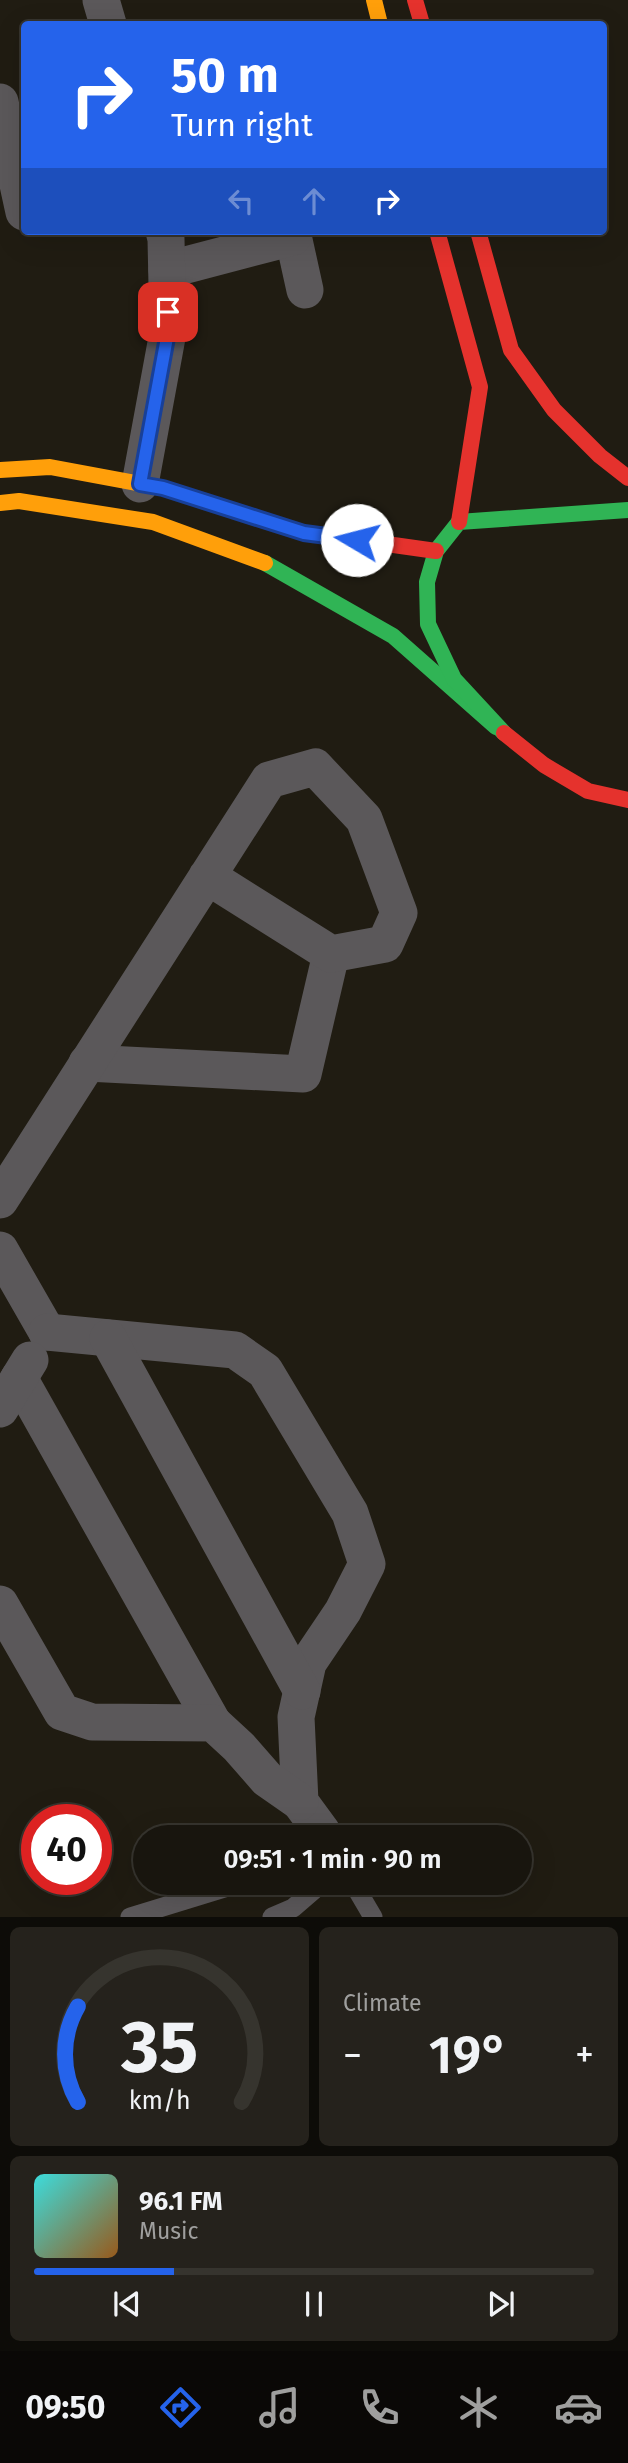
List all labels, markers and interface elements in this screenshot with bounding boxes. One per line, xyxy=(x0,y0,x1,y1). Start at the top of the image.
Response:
text: 50 m xyxy=(171,46,279,105)
icon: right xyxy=(56,49,147,140)
text: Turn right xyxy=(171,106,313,144)
icon: left xyxy=(222,182,260,220)
icon: ahead xyxy=(295,182,333,220)
icon: right xyxy=(368,182,406,220)
pin xyxy=(138,282,198,342)
icon: arrive xyxy=(149,293,187,331)
position arrow xyxy=(320,503,394,577)
speed limit sign: 40 xyxy=(21,1804,112,1895)
text: 09:51 · 1 min · 90 m xyxy=(224,1844,441,1875)
text: Climate xyxy=(343,1989,422,2017)
text: 35 xyxy=(120,2005,198,2092)
text: 19° xyxy=(429,2024,508,2087)
text: − xyxy=(343,2032,362,2078)
text: + xyxy=(575,2032,594,2078)
text: km/h xyxy=(129,2086,190,2116)
text: 96.1 FM xyxy=(139,2186,223,2217)
text: Music xyxy=(139,2217,199,2245)
icon: previous xyxy=(108,2285,146,2323)
icon: pause xyxy=(295,2285,333,2323)
icon: next xyxy=(482,2285,520,2323)
icon: directions xyxy=(156,2383,205,2432)
icon: music xyxy=(255,2383,304,2432)
icon: phone xyxy=(355,2383,404,2432)
icon: climate xyxy=(454,2383,503,2432)
icon: car xyxy=(554,2383,603,2432)
text: 09:50 xyxy=(25,2388,105,2426)

